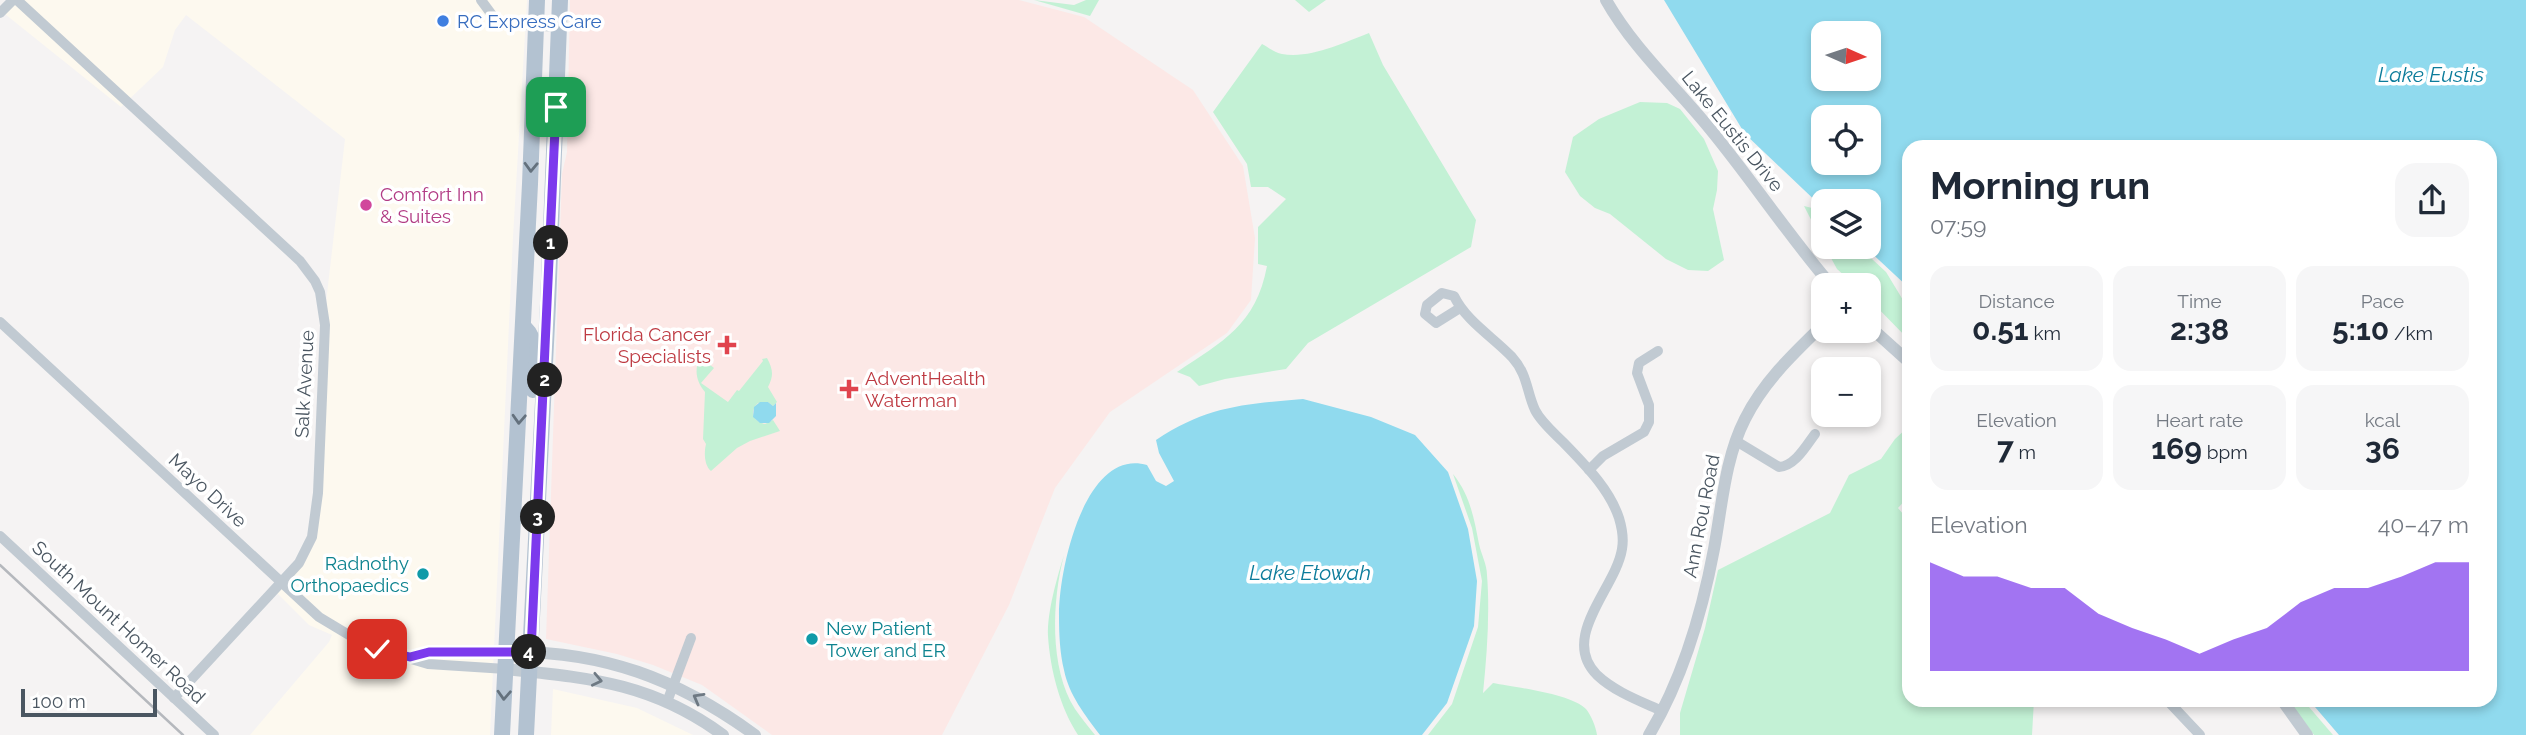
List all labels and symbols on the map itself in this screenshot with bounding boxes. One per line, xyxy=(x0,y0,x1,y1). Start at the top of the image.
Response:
place label: RC Express Care xyxy=(457,10,602,32)
marker: RC Express Care xyxy=(435,13,451,29)
north arrow xyxy=(1811,21,1881,91)
water label: Lake Eustis xyxy=(2378,62,2484,87)
street label: Lake Eustis Drive xyxy=(1678,66,1788,196)
pin xyxy=(526,77,586,137)
one-way arrow xyxy=(523,162,538,173)
place label: Comfort Inn & Suites xyxy=(380,183,484,227)
marker: Comfort Inn & Suites xyxy=(358,197,374,213)
pin: 1 xyxy=(534,226,568,260)
place label: Florida Cancer Specialists xyxy=(583,323,711,367)
street label: Salk Avenue xyxy=(290,329,318,439)
marker: Florida Cancer Specialists xyxy=(717,335,737,355)
pin: 2 xyxy=(528,362,562,398)
place label: AdventHealth Waterman xyxy=(865,367,986,411)
marker: AdventHealth Waterman xyxy=(839,379,859,399)
one-way arrow xyxy=(511,414,526,425)
street label: Mayo Drive xyxy=(165,449,251,531)
street label: Ann Rou Road xyxy=(1678,453,1724,579)
pin: 3 xyxy=(520,500,556,534)
street label: South Mount Homer Road xyxy=(28,536,210,708)
place label: Radnothy Orthopaedics xyxy=(291,552,409,596)
water label: Lake Etowah xyxy=(1249,560,1371,585)
marker: Radnothy Orthopaedics xyxy=(415,566,431,582)
place label: New Patient Tower and ER xyxy=(826,617,946,661)
pin xyxy=(347,619,407,679)
marker: New Patient Tower and ER xyxy=(804,631,820,647)
pin: 4 xyxy=(512,634,546,670)
one-way arrow xyxy=(591,671,603,686)
scale bar xyxy=(21,686,158,718)
one-way arrow xyxy=(497,690,512,701)
one-way arrow xyxy=(692,693,705,706)

